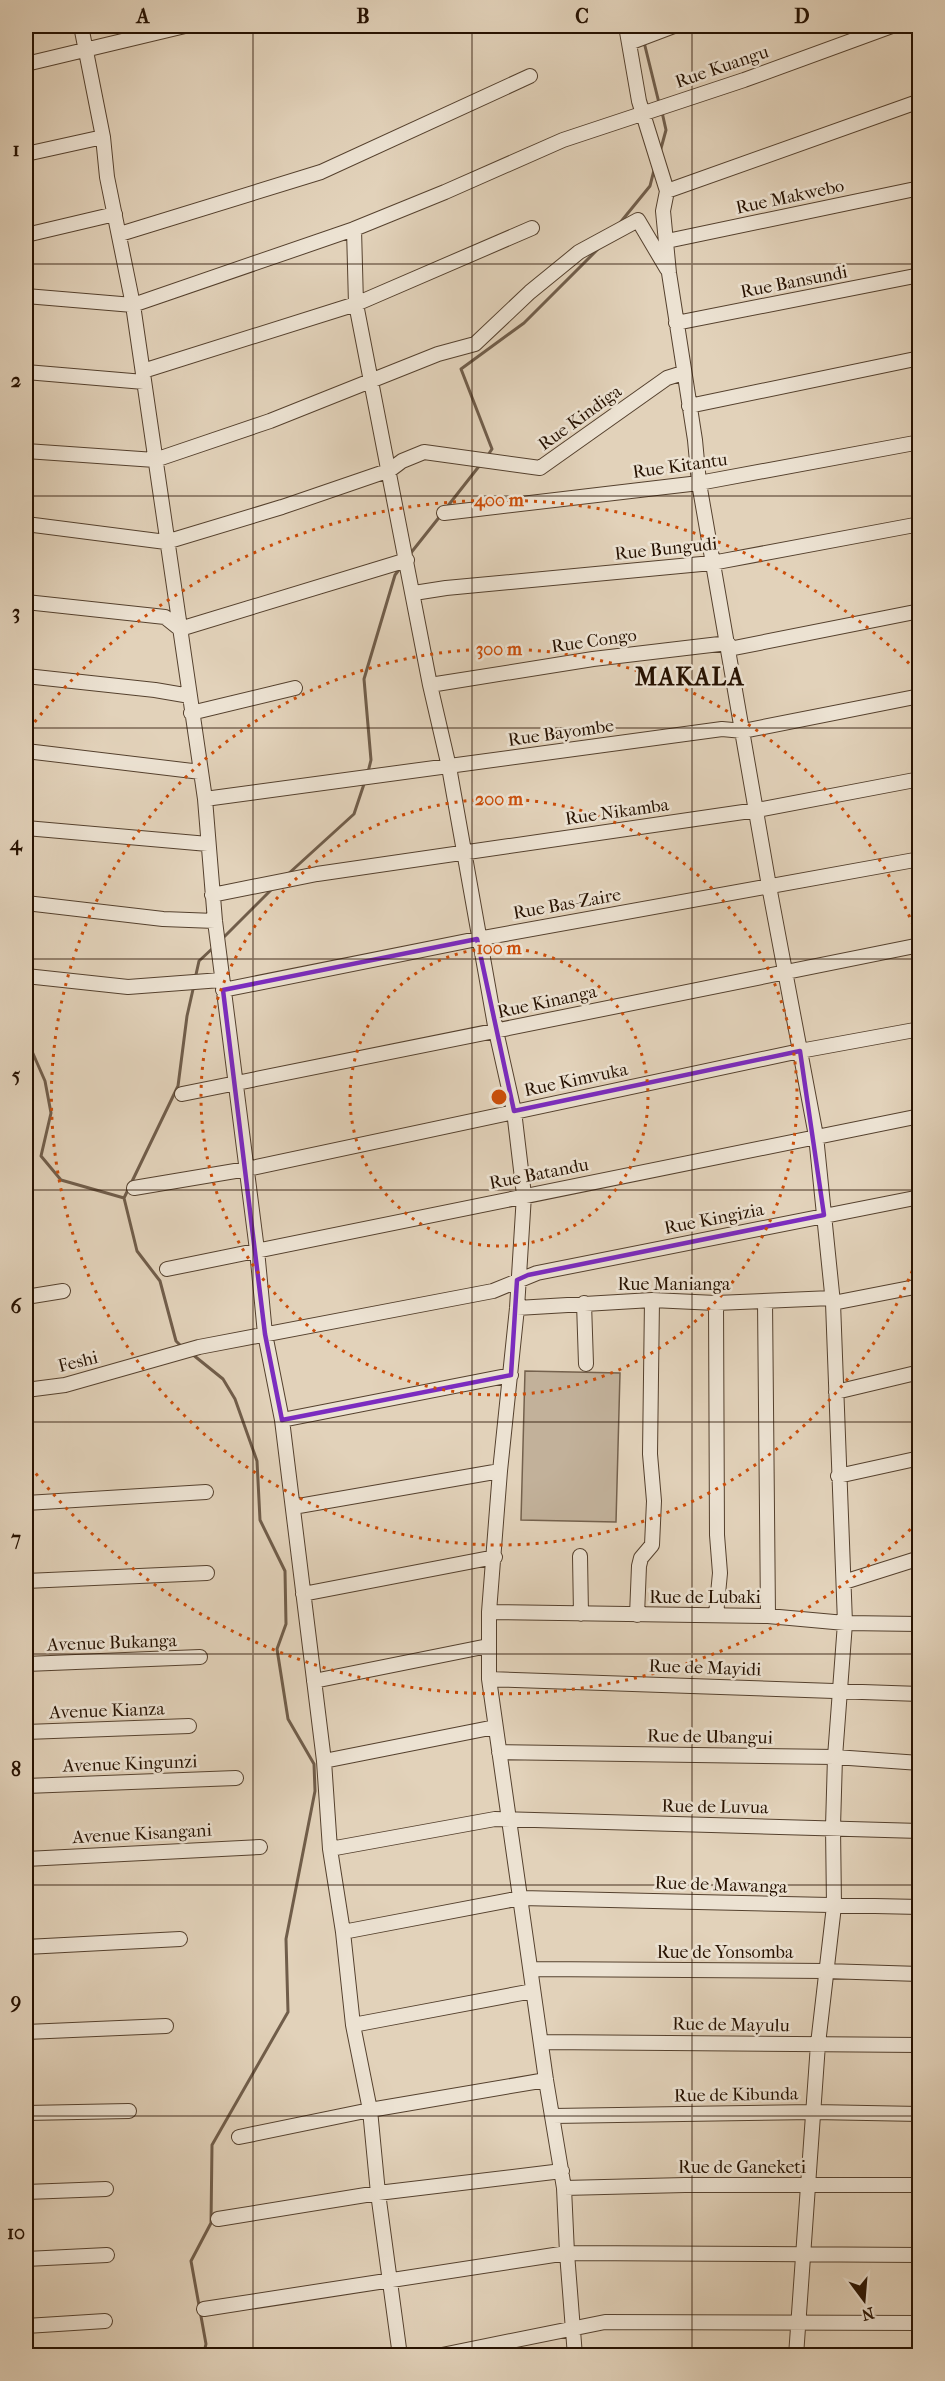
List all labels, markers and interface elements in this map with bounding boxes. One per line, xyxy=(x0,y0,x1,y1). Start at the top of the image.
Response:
text: A xyxy=(135,5,151,28)
text: B xyxy=(356,5,370,28)
text: C xyxy=(575,5,589,28)
text: D xyxy=(794,5,810,28)
street label: Rue Kuangu xyxy=(673,41,771,93)
text: 1 xyxy=(12,138,20,161)
street label: Rue Makwebo xyxy=(734,175,846,219)
street label: Rue Bansundi xyxy=(739,261,850,303)
text: 2 xyxy=(11,369,21,392)
street label: Rue Kindiga xyxy=(534,380,626,455)
street label: Rue Kitantu xyxy=(631,449,729,483)
text: 400 m xyxy=(473,490,525,511)
street label: Rue Bungudi xyxy=(614,533,719,565)
text: 3 xyxy=(12,601,20,624)
street label: Rue Congo xyxy=(550,625,638,657)
text: 300 m xyxy=(476,639,523,660)
district label: MAKALA xyxy=(635,663,745,691)
street label: Rue Bayombe xyxy=(507,715,615,751)
text: 200 m xyxy=(475,789,524,810)
street label: Rue Nikamba xyxy=(564,794,671,830)
text: 4 xyxy=(9,832,23,856)
street label: Rue Bas-Zaire xyxy=(511,884,623,924)
text: 100 m xyxy=(476,938,523,959)
street label: Rue Kinanga xyxy=(495,981,599,1023)
street label: Rue Kimvuka xyxy=(522,1059,630,1101)
text: 5 xyxy=(12,1064,21,1087)
centre of rings xyxy=(489,1087,509,1107)
street label: Rue Batandu xyxy=(488,1154,590,1194)
street label: Rue Kingizia xyxy=(662,1199,766,1239)
street label: Rue Manianga xyxy=(618,1274,731,1295)
text: 6 xyxy=(11,1295,23,1318)
street label: Feshi xyxy=(56,1347,101,1377)
text: 7 xyxy=(10,1527,21,1550)
street label: Rue de Lubaki xyxy=(649,1587,761,1608)
street label: Avenue Bukanga xyxy=(46,1630,178,1656)
street label: Rue de Mayidi xyxy=(648,1656,762,1680)
street label: Avenue Kianza xyxy=(48,1698,166,1724)
street label: Rue de Ubangui xyxy=(647,1725,774,1749)
street label: Avenue Kingunzi xyxy=(61,1751,198,1777)
text: 8 xyxy=(11,1758,21,1781)
street label: Rue de Luvua xyxy=(662,1796,769,1818)
street label: Avenue Kisangani xyxy=(71,1820,213,1848)
street label: Rue de Mawanga xyxy=(654,1872,788,1898)
street label: Rue de Yonsomba xyxy=(657,1942,794,1963)
text: 9 xyxy=(10,1990,21,2013)
street label: Rue de Mayulu xyxy=(672,2013,790,2037)
street label: Rue de Kibunda xyxy=(674,2083,799,2107)
street label: Rue de Ganeketi xyxy=(678,2157,807,2178)
text: 10 xyxy=(7,2221,25,2244)
north arrow xyxy=(834,2270,894,2330)
text: N xyxy=(859,2303,876,2325)

